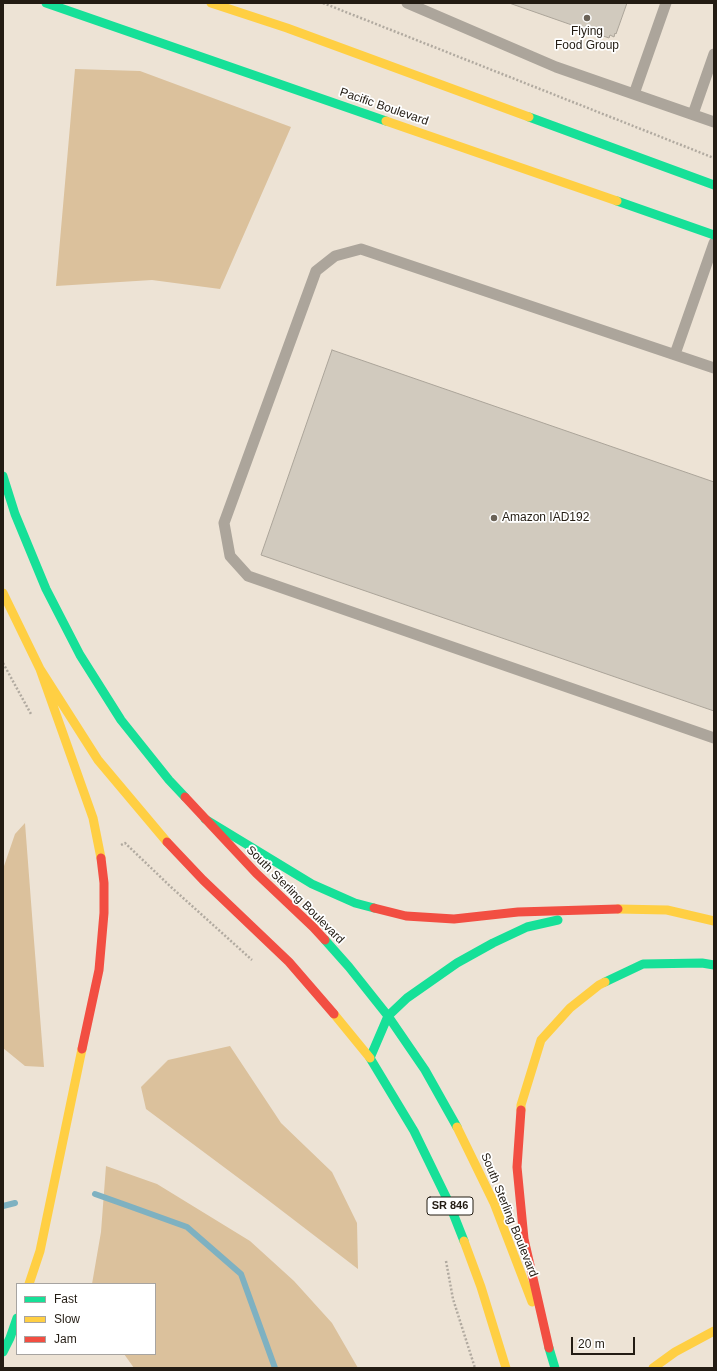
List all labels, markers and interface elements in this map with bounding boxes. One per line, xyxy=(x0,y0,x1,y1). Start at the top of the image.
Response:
marker: Flying Food Group xyxy=(582,13,592,23)
place label: Flying Food Group xyxy=(555,25,619,53)
street label: Pacific Boulevard xyxy=(338,85,430,129)
place label: Amazon IAD192 xyxy=(502,511,589,525)
marker: Amazon IAD192 xyxy=(489,513,499,523)
street label: South Sterling Boulevard xyxy=(243,843,347,947)
street label: South Sterling Boulevard xyxy=(477,1151,541,1279)
road number: SR 846 xyxy=(427,1197,473,1215)
legend xyxy=(16,1283,156,1355)
text: Fast xyxy=(54,1292,77,1306)
text: Slow xyxy=(54,1312,80,1326)
scale bar xyxy=(573,1329,637,1355)
text: Jam xyxy=(54,1332,77,1346)
text: 20 m xyxy=(578,1337,605,1351)

